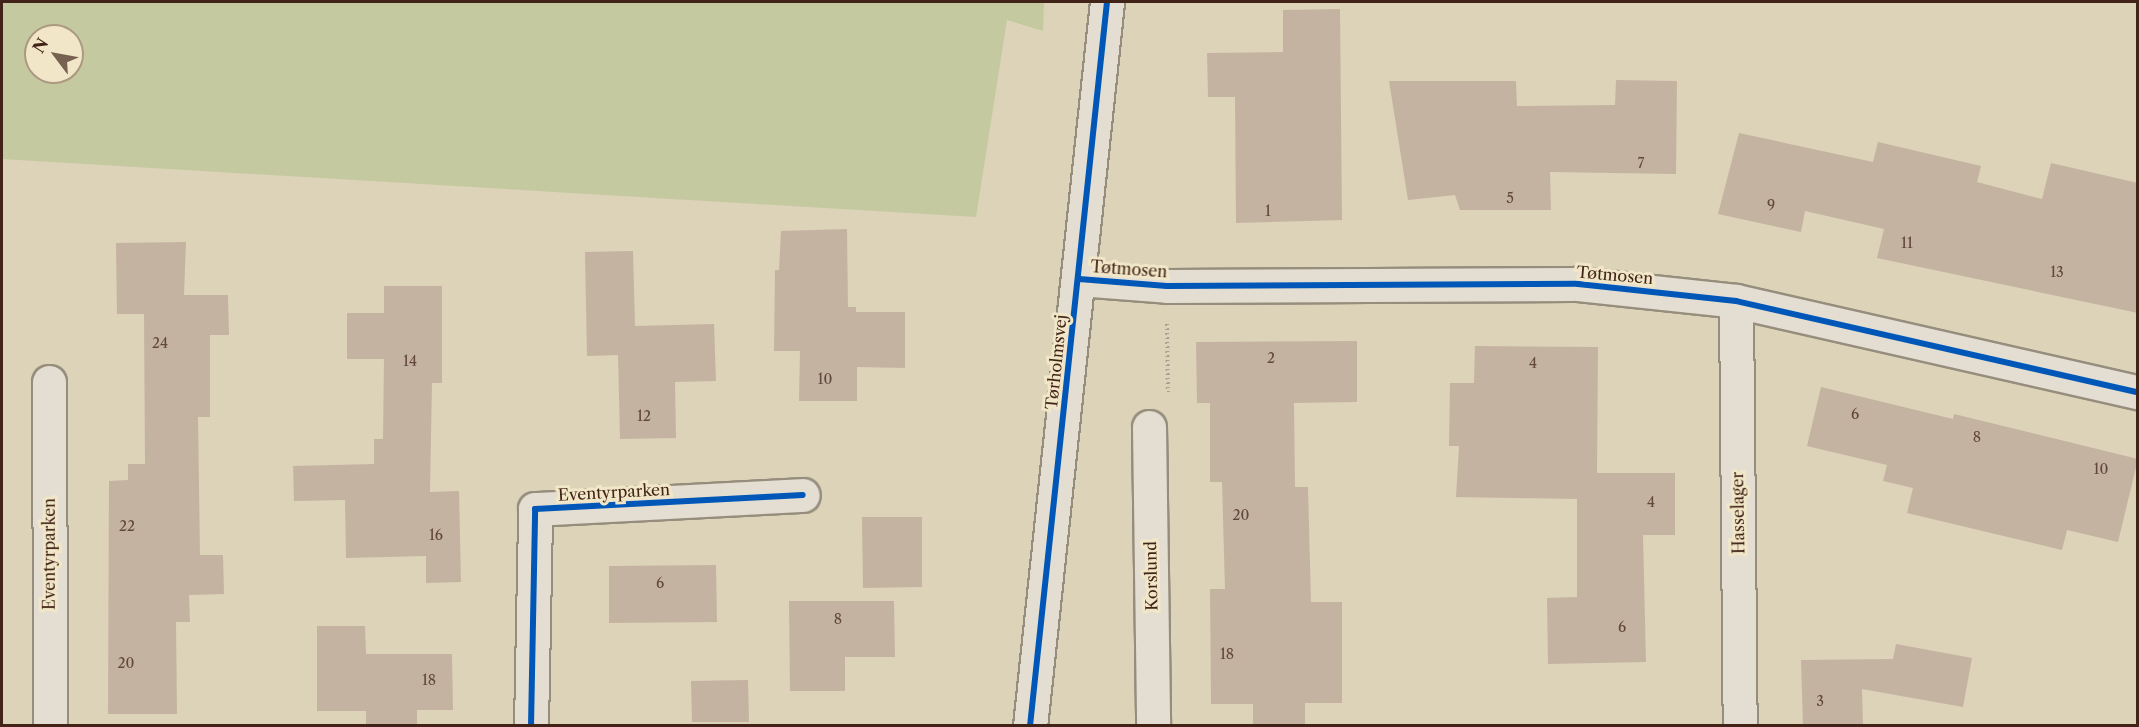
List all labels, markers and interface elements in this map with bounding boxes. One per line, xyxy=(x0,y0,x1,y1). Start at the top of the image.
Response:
north arrow xyxy=(24,24,84,84)
text: N xyxy=(28,34,53,57)
house number: 7 xyxy=(1638,155,1644,171)
house number: 5 xyxy=(1506,190,1514,206)
house number: 9 xyxy=(1767,197,1775,213)
house number: 1 xyxy=(1265,203,1271,219)
house number: 11 xyxy=(1901,235,1913,251)
street label: Tøtmosen xyxy=(1090,257,1168,281)
street label: Tøtmosen xyxy=(1576,262,1654,288)
house number: 13 xyxy=(2050,264,2064,280)
street label: Tørholmsvej xyxy=(1041,314,1071,410)
house number: 24 xyxy=(152,335,168,351)
house number: 2 xyxy=(1267,350,1275,366)
house number: 14 xyxy=(403,353,417,369)
house number: 4 xyxy=(1529,355,1537,371)
house number: 10 xyxy=(818,371,832,387)
house number: 6 xyxy=(1851,406,1859,422)
house number: 12 xyxy=(637,408,651,424)
house number: 8 xyxy=(1973,429,1981,445)
house number: 10 xyxy=(2094,461,2108,477)
street label: Hasselager xyxy=(1728,472,1748,554)
street label: Eventyrparken xyxy=(558,479,670,505)
house number: 4 xyxy=(1647,494,1655,510)
street label: Eventyrparken xyxy=(39,498,59,610)
house number: 20 xyxy=(1233,507,1249,523)
house number: 22 xyxy=(119,518,135,534)
house number: 16 xyxy=(429,527,443,543)
street label: Korslund xyxy=(1141,541,1161,611)
house number: 6 xyxy=(656,575,664,591)
house number: 8 xyxy=(834,611,842,627)
house number: 6 xyxy=(1618,619,1626,635)
house number: 18 xyxy=(1220,646,1234,662)
house number: 20 xyxy=(118,655,134,671)
house number: 18 xyxy=(422,672,436,688)
house number: 3 xyxy=(1816,693,1824,709)

